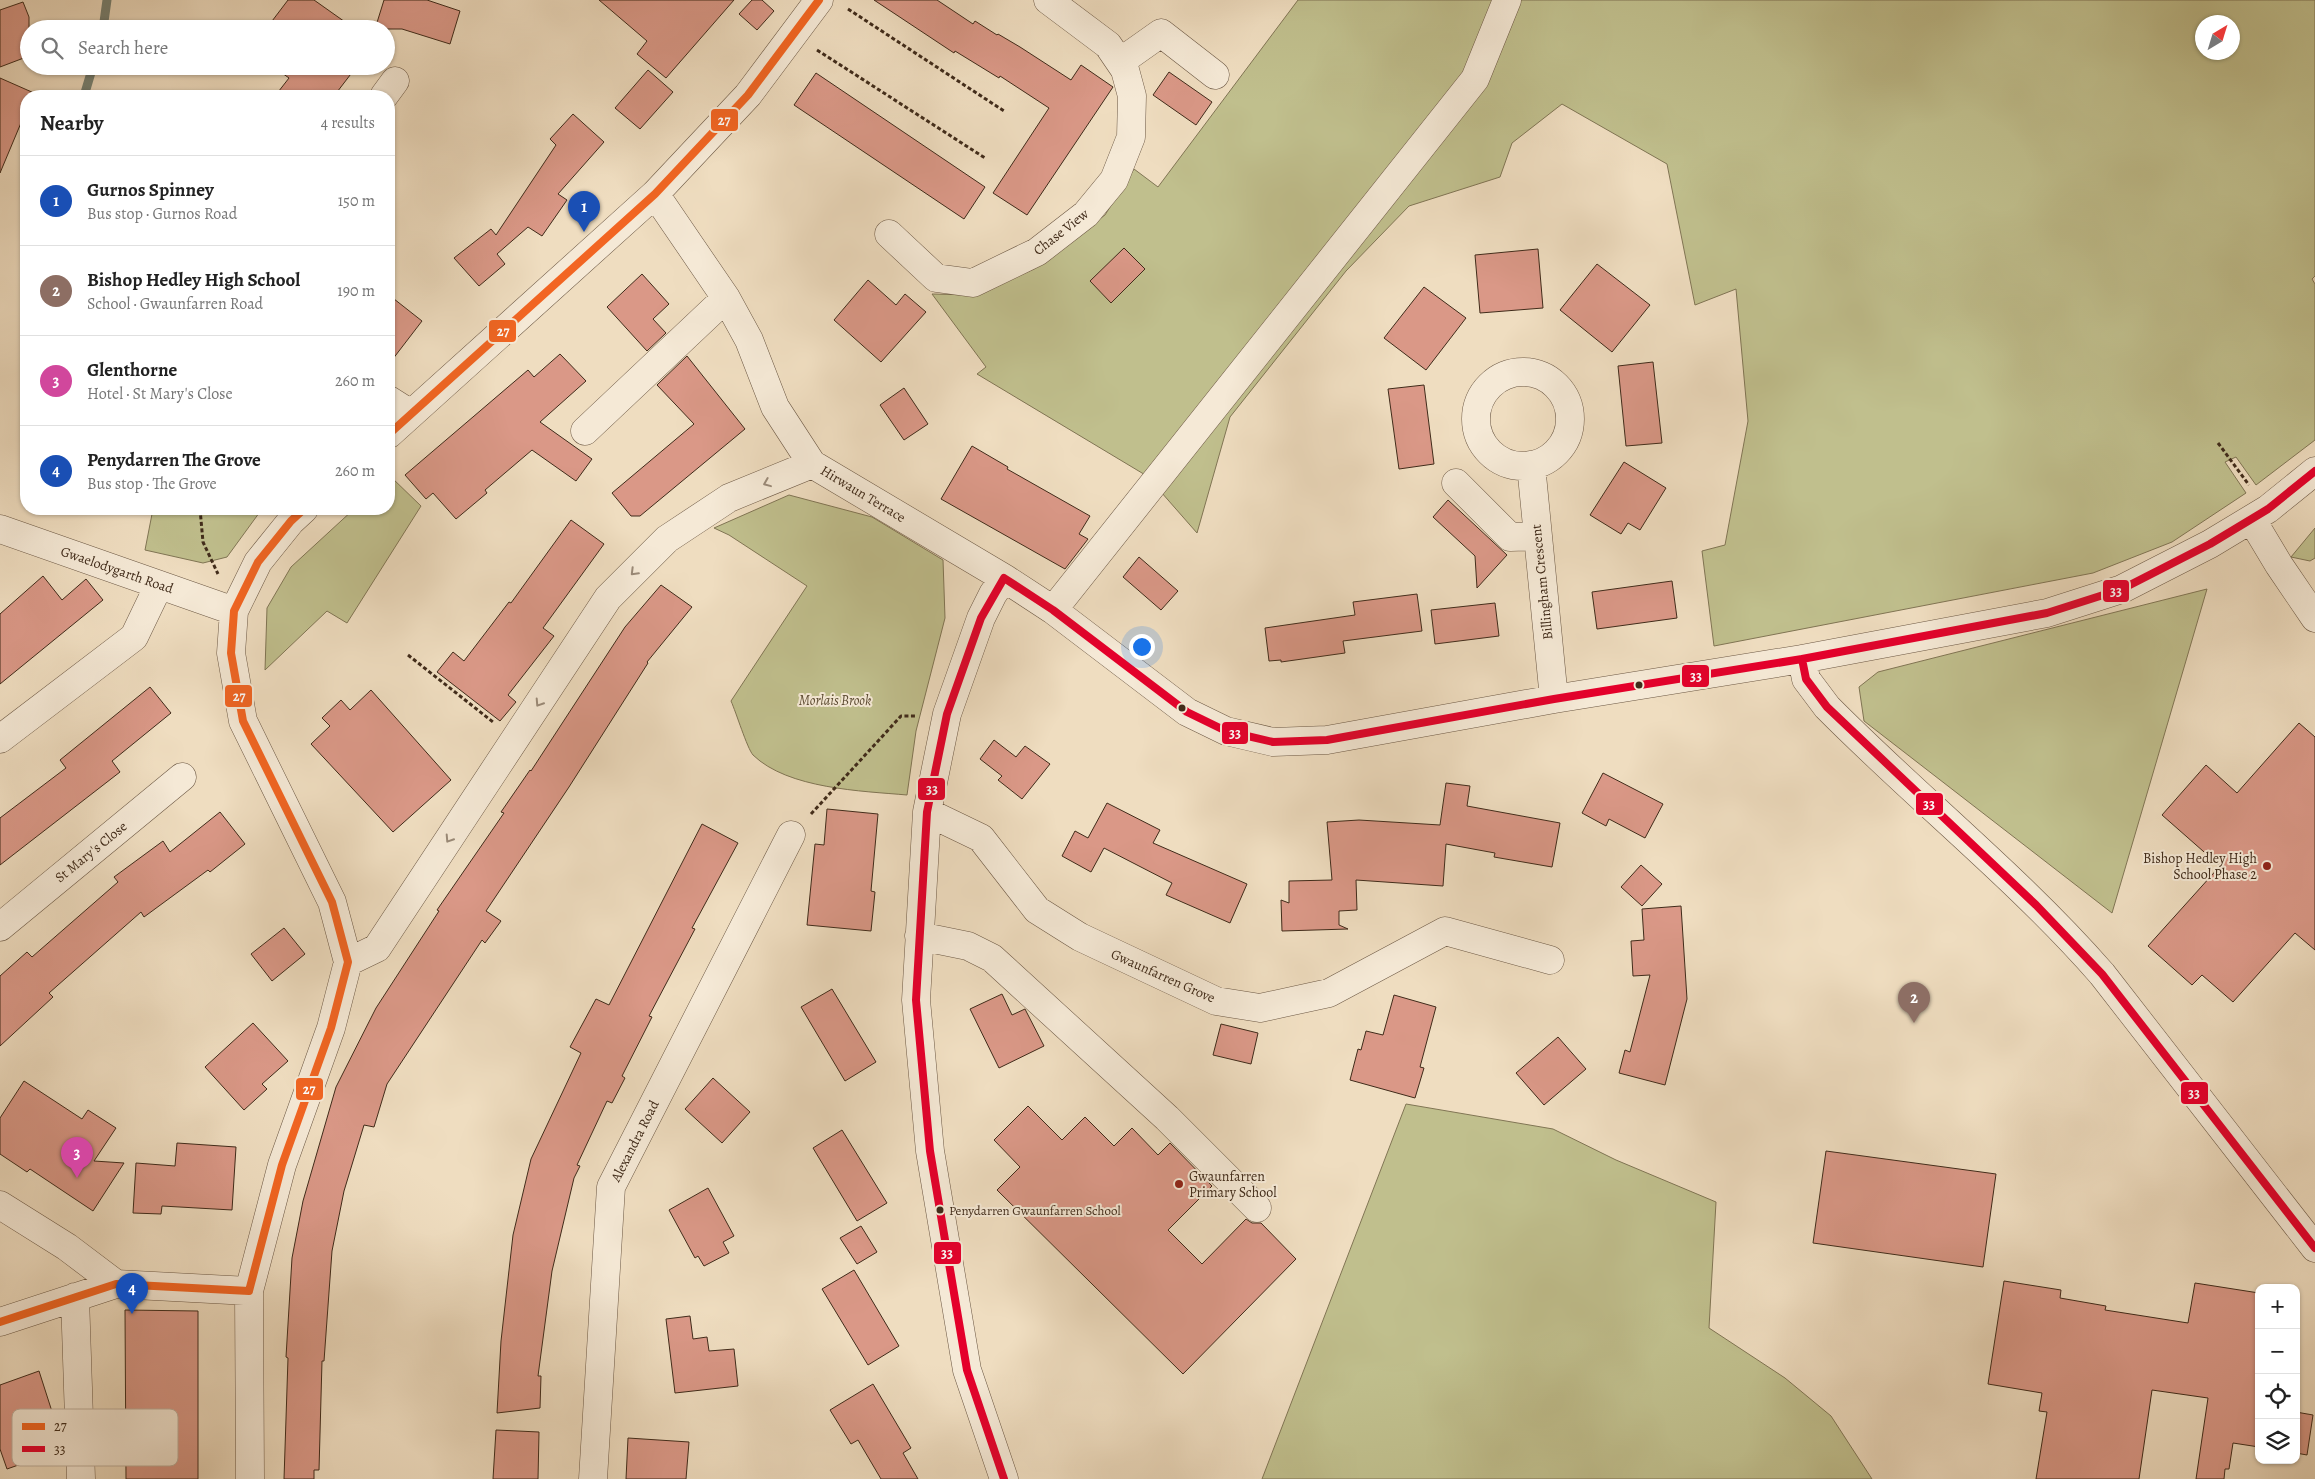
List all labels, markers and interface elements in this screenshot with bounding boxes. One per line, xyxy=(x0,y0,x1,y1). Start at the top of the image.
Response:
north arrow xyxy=(2195,15,2240,60)
search box xyxy=(20,20,395,75)
icon: search xyxy=(38,34,66,62)
text: Search here xyxy=(78,35,168,61)
line badge: 27 xyxy=(710,108,739,132)
text: Nearby xyxy=(40,109,103,137)
text: 27 xyxy=(718,111,730,130)
text: 4 results xyxy=(321,112,375,134)
text: Gurnos Spinney xyxy=(87,177,214,203)
text: 1 xyxy=(53,190,59,212)
text: 150 m xyxy=(338,190,375,212)
pin: 1 xyxy=(568,191,600,232)
text: Bus stop · Gurnos Road xyxy=(87,203,237,225)
street label: Chase View xyxy=(1029,204,1093,260)
text: Bishop Hedley High School xyxy=(87,267,300,293)
text: 2 xyxy=(52,280,60,302)
text: 190 m xyxy=(337,280,375,302)
text: School · Gwaunfarren Road xyxy=(87,293,263,315)
line badge: 27 xyxy=(488,319,517,343)
text: 27 xyxy=(497,322,509,341)
text: Glenthorne xyxy=(87,357,177,383)
text: 3 xyxy=(53,370,59,392)
text: 260 m xyxy=(335,370,375,392)
text: Hotel · St Mary's Close xyxy=(87,383,233,405)
text: Penydarren The Grove xyxy=(87,447,261,473)
text: 4 xyxy=(52,460,60,482)
text: 260 m xyxy=(335,460,375,482)
street label: Hirwaun Terrace xyxy=(817,461,909,527)
text: Bus stop · The Grove xyxy=(87,473,217,495)
one-way arrow xyxy=(763,476,772,487)
street label: Billingham Crescent xyxy=(1526,523,1558,641)
street label: Gwaelodygarth Road xyxy=(58,542,176,598)
one-way arrow xyxy=(630,566,639,575)
line badge: 33 xyxy=(2102,579,2130,603)
text: 33 xyxy=(2110,582,2122,601)
your location xyxy=(1129,634,1155,660)
line badge: 33 xyxy=(1681,664,1710,688)
text: 33 xyxy=(1690,667,1702,686)
unlabelled marker xyxy=(1634,680,1644,690)
line badge: 27 xyxy=(224,684,253,708)
text: 27 xyxy=(233,687,245,706)
park label: Morlais Brook xyxy=(799,691,871,710)
one-way arrow xyxy=(535,698,545,707)
unlabelled marker xyxy=(1177,703,1187,713)
line badge: 33 xyxy=(1221,721,1249,745)
text: 33 xyxy=(1229,724,1241,743)
line badge: 33 xyxy=(917,777,946,801)
text: 33 xyxy=(926,780,938,799)
line badge: 33 xyxy=(1915,792,1944,816)
text: 33 xyxy=(1923,795,1935,814)
street label: St Mary's Close xyxy=(51,817,131,887)
one-way arrow xyxy=(446,833,455,843)
place label: Bishop Hedley High School Phase 2 xyxy=(2143,849,2258,884)
marker: Bishop Hedley High School Phase 2 xyxy=(2261,860,2273,872)
street label: Gwaunfarren Grove xyxy=(1108,945,1218,1007)
pin: 2 xyxy=(1898,982,1930,1023)
line badge: 27 xyxy=(295,1077,324,1101)
text: 27 xyxy=(303,1080,315,1099)
line badge: 33 xyxy=(2180,1081,2209,1105)
text: 33 xyxy=(2188,1084,2200,1103)
street label: Alexandra Road xyxy=(606,1097,664,1186)
pin: 3 xyxy=(61,1137,93,1178)
place label: Gwaunfarren Primary School xyxy=(1189,1167,1277,1202)
marker: Gwaunfarren Primary School xyxy=(1173,1178,1185,1190)
place label: Penydarren Gwaunfarren School xyxy=(949,1202,1121,1219)
marker: Penydarren Gwaunfarren School xyxy=(935,1205,945,1215)
line badge: 33 xyxy=(933,1241,962,1265)
text: 33 xyxy=(941,1244,953,1263)
pin: 4 xyxy=(116,1273,148,1314)
map controls xyxy=(2255,1284,2300,1464)
button: + xyxy=(2255,1284,2300,1329)
button: − xyxy=(2255,1329,2300,1374)
button: locate xyxy=(2255,1374,2300,1419)
legend xyxy=(12,1409,178,1466)
text: 27 xyxy=(54,1417,67,1436)
button: layers xyxy=(2255,1419,2300,1464)
text: 33 xyxy=(54,1440,66,1459)

